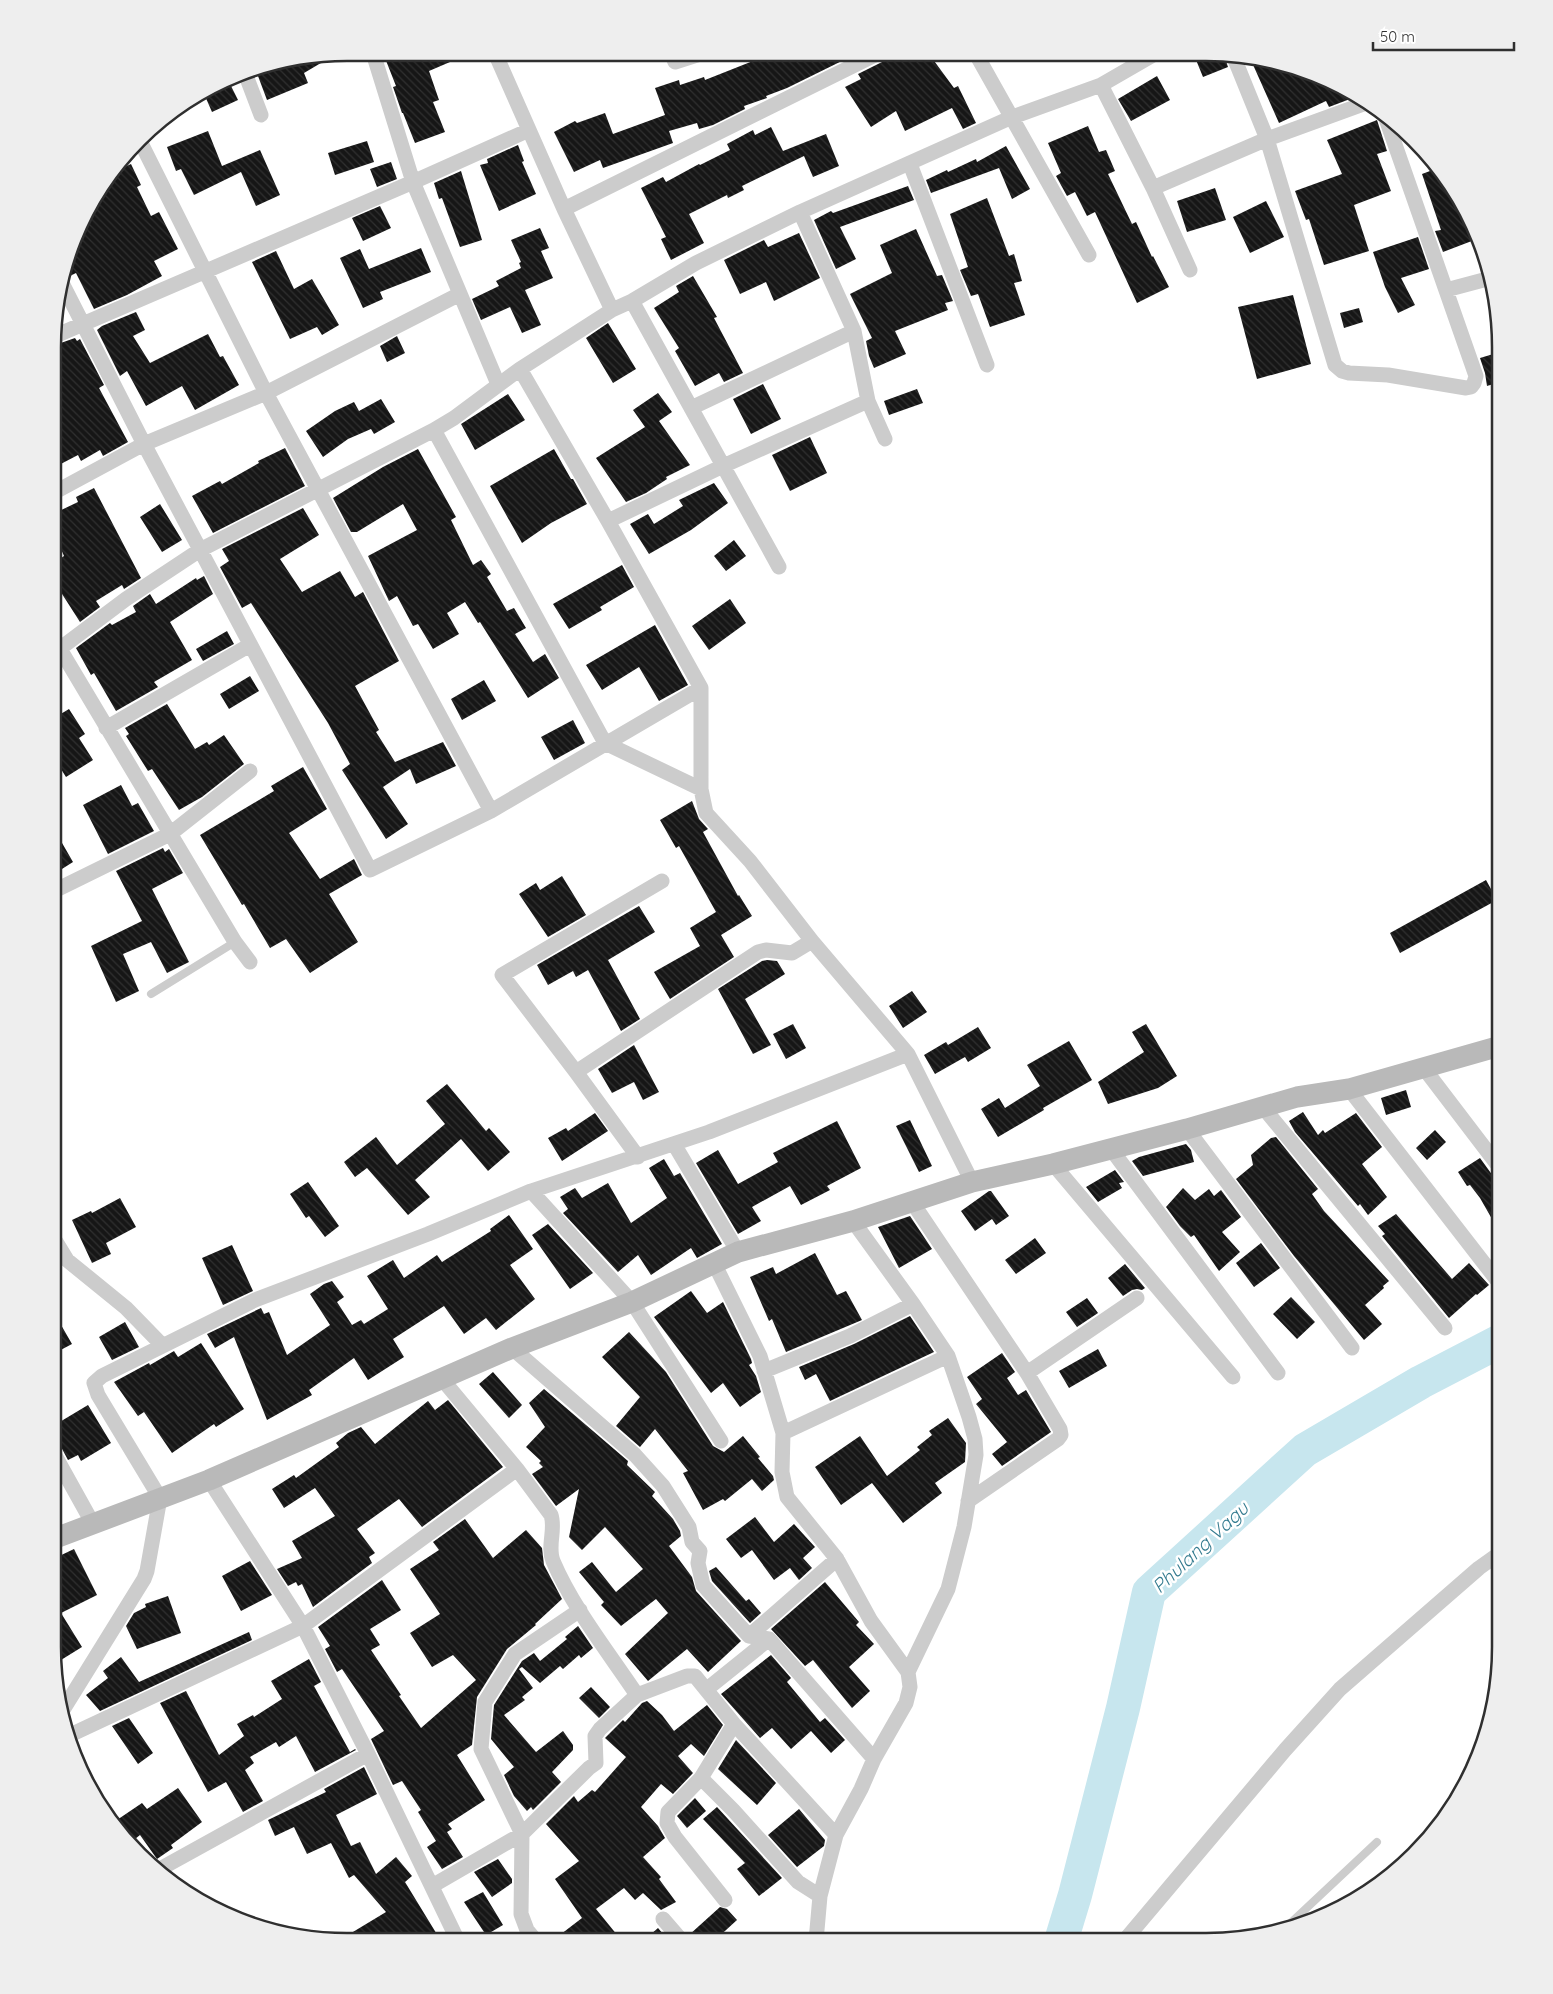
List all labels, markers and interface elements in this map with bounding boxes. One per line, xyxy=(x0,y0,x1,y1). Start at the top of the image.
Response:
scale bar xyxy=(1373,20,1514,52)
text: 50 m xyxy=(1380,27,1415,46)
water label: Phulang Vagu xyxy=(1147,1495,1254,1598)

